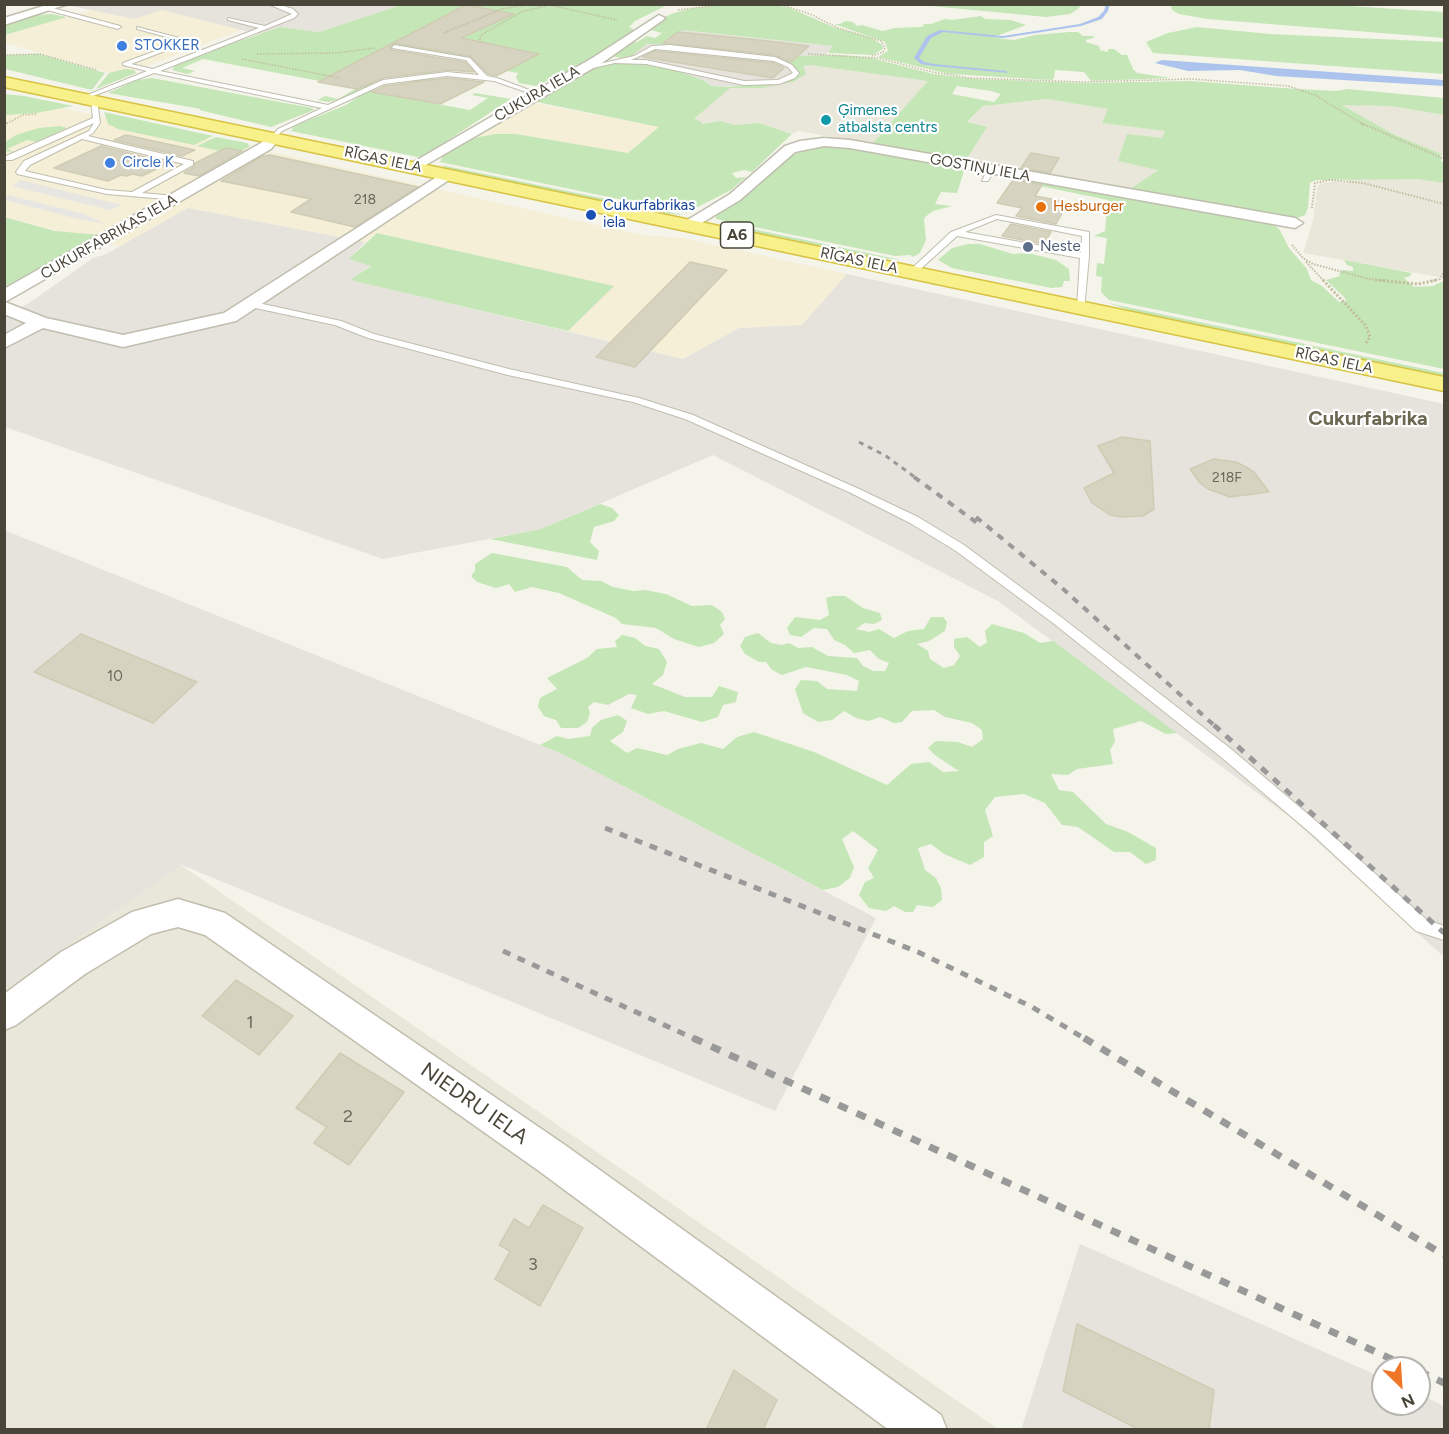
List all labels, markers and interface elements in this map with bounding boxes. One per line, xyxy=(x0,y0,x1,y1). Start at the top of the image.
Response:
place label: STOKKER xyxy=(134,37,200,55)
marker: STOKKER xyxy=(115,39,129,53)
street label: CUKURA IELA xyxy=(491,62,583,126)
place label: Ģimenes atbalsta centrs xyxy=(838,102,937,137)
marker: Ģimenes atbalsta centrs xyxy=(819,113,833,127)
street label: RĪGAS IELA xyxy=(343,143,423,177)
street label: GOSTIŅU IELA xyxy=(929,150,1031,186)
place label: Circle K xyxy=(122,154,174,172)
marker: Circle K xyxy=(103,156,117,170)
street label: CUKURFABRIKAS IELA xyxy=(38,191,180,283)
house number: 218 xyxy=(354,192,376,208)
place label: Cukurfabrikas iela xyxy=(603,197,695,232)
place label: Hesburger xyxy=(1053,198,1124,216)
marker: Hesburger xyxy=(1034,200,1048,214)
marker: Cukurfabrikas iela xyxy=(584,208,598,222)
road number: A6 xyxy=(720,222,754,248)
place label: Neste xyxy=(1040,238,1081,256)
marker: Neste xyxy=(1021,240,1035,254)
street label: RĪGAS IELA xyxy=(819,244,899,278)
street label: RĪGAS IELA xyxy=(1294,344,1374,378)
district label: Cukurfabrika xyxy=(1308,407,1428,431)
house number: 218F xyxy=(1212,470,1242,486)
house number: 10 xyxy=(107,668,123,686)
house number: 1 xyxy=(246,1012,254,1034)
street label: NIEDRU IELA xyxy=(415,1058,533,1150)
house number: 2 xyxy=(343,1106,353,1128)
house number: 3 xyxy=(528,1254,538,1276)
north arrow xyxy=(1371,1356,1431,1416)
text: N xyxy=(1398,1390,1418,1412)

